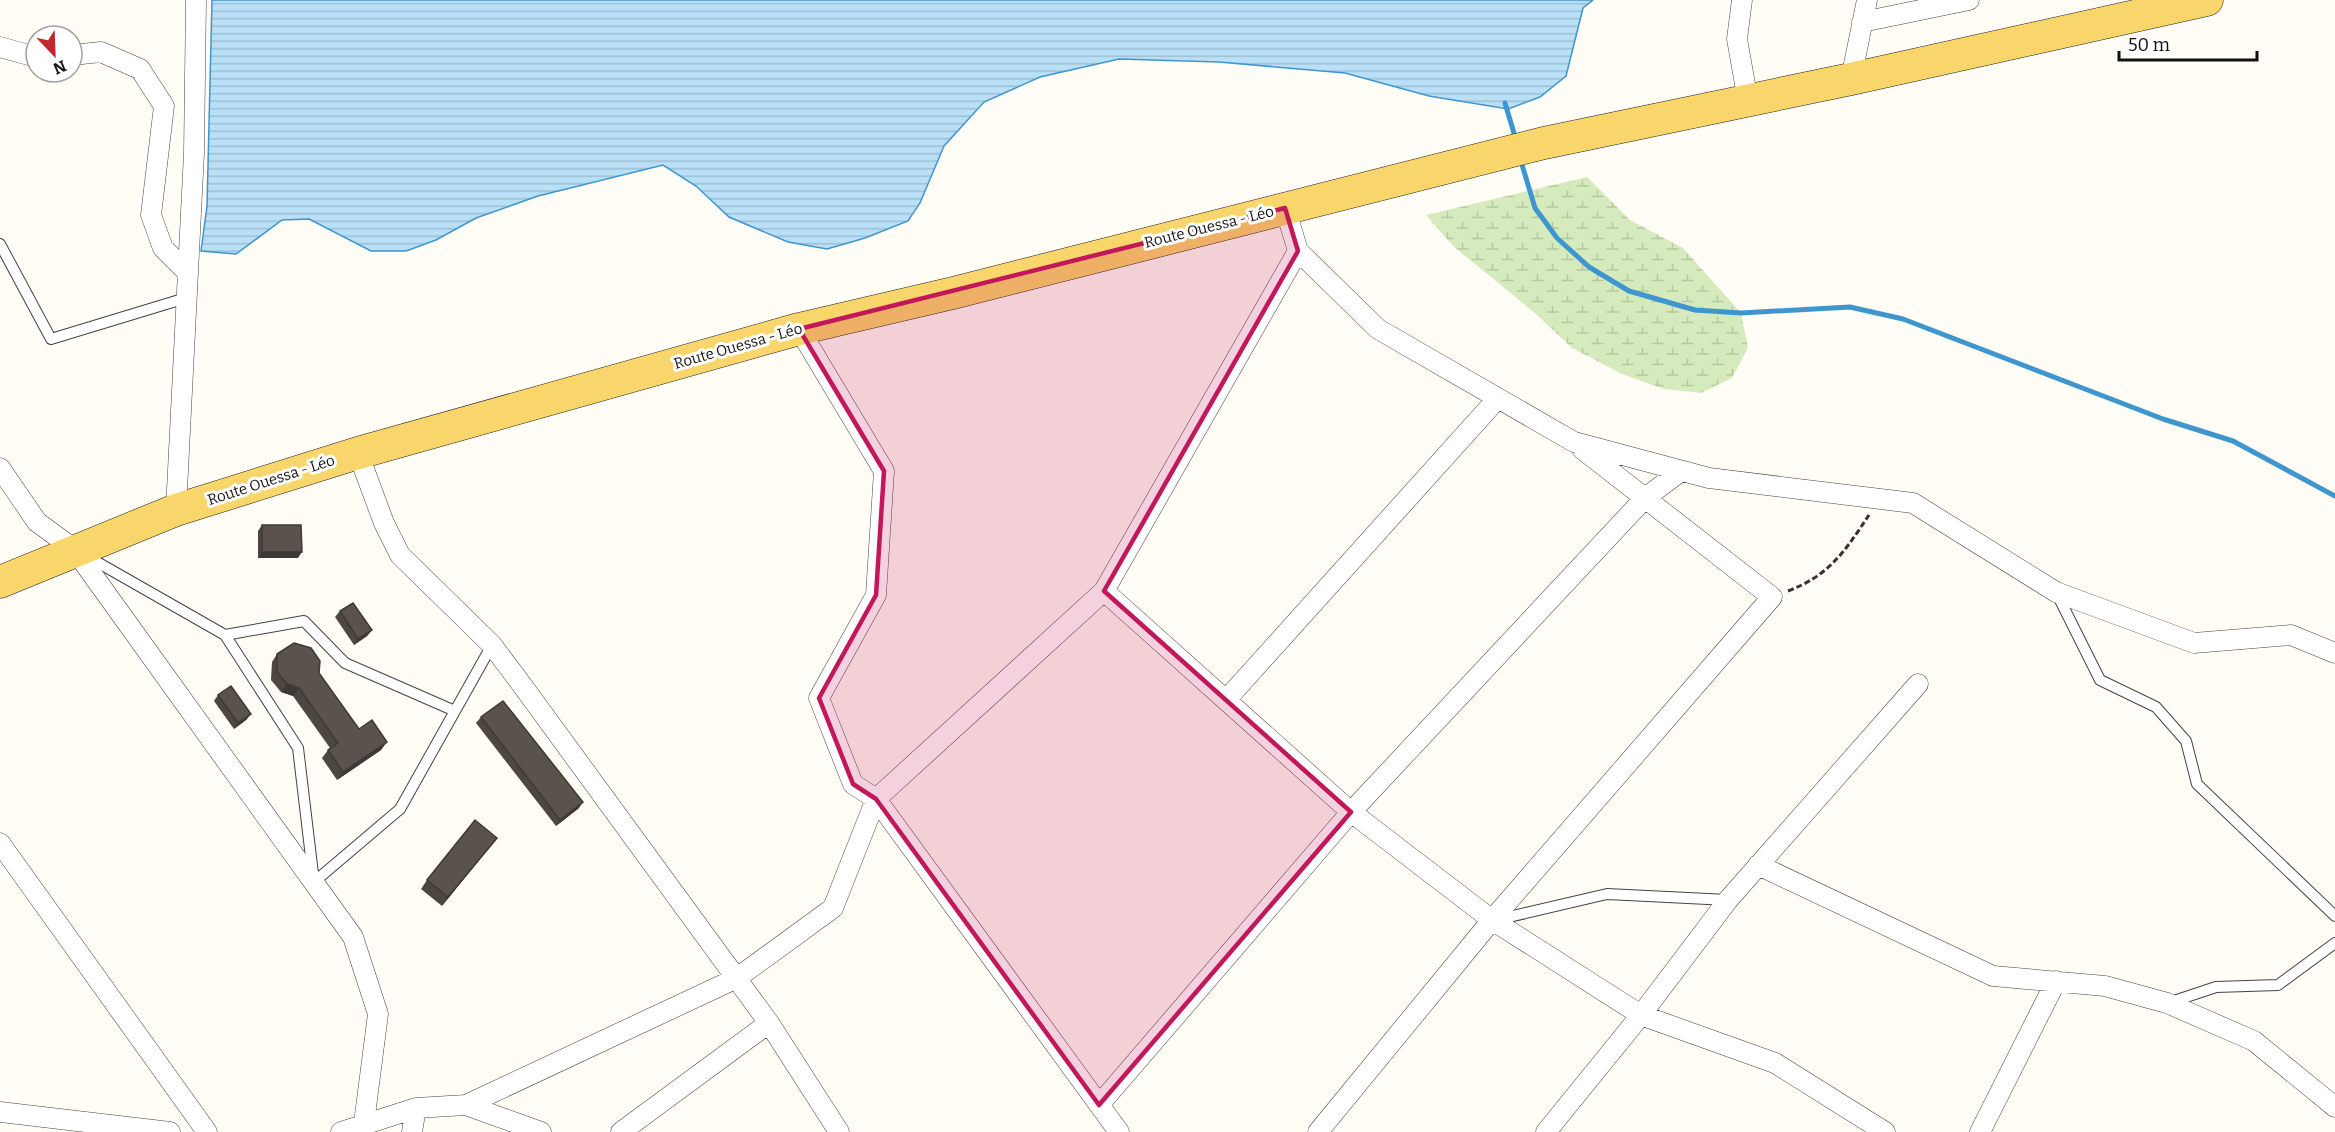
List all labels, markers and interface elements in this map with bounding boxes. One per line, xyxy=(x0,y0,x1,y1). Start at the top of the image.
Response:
north arrow xyxy=(24,24,84,84)
scale bar xyxy=(2119,24,2257,62)
text: 50 m xyxy=(2128,34,2170,56)
text: N xyxy=(50,56,69,79)
street label: Route Ouessa - Léo xyxy=(1142,202,1276,252)
street label: Route Ouessa - Léo xyxy=(672,319,804,373)
street label: Route Ouessa - Léo xyxy=(205,451,337,509)

